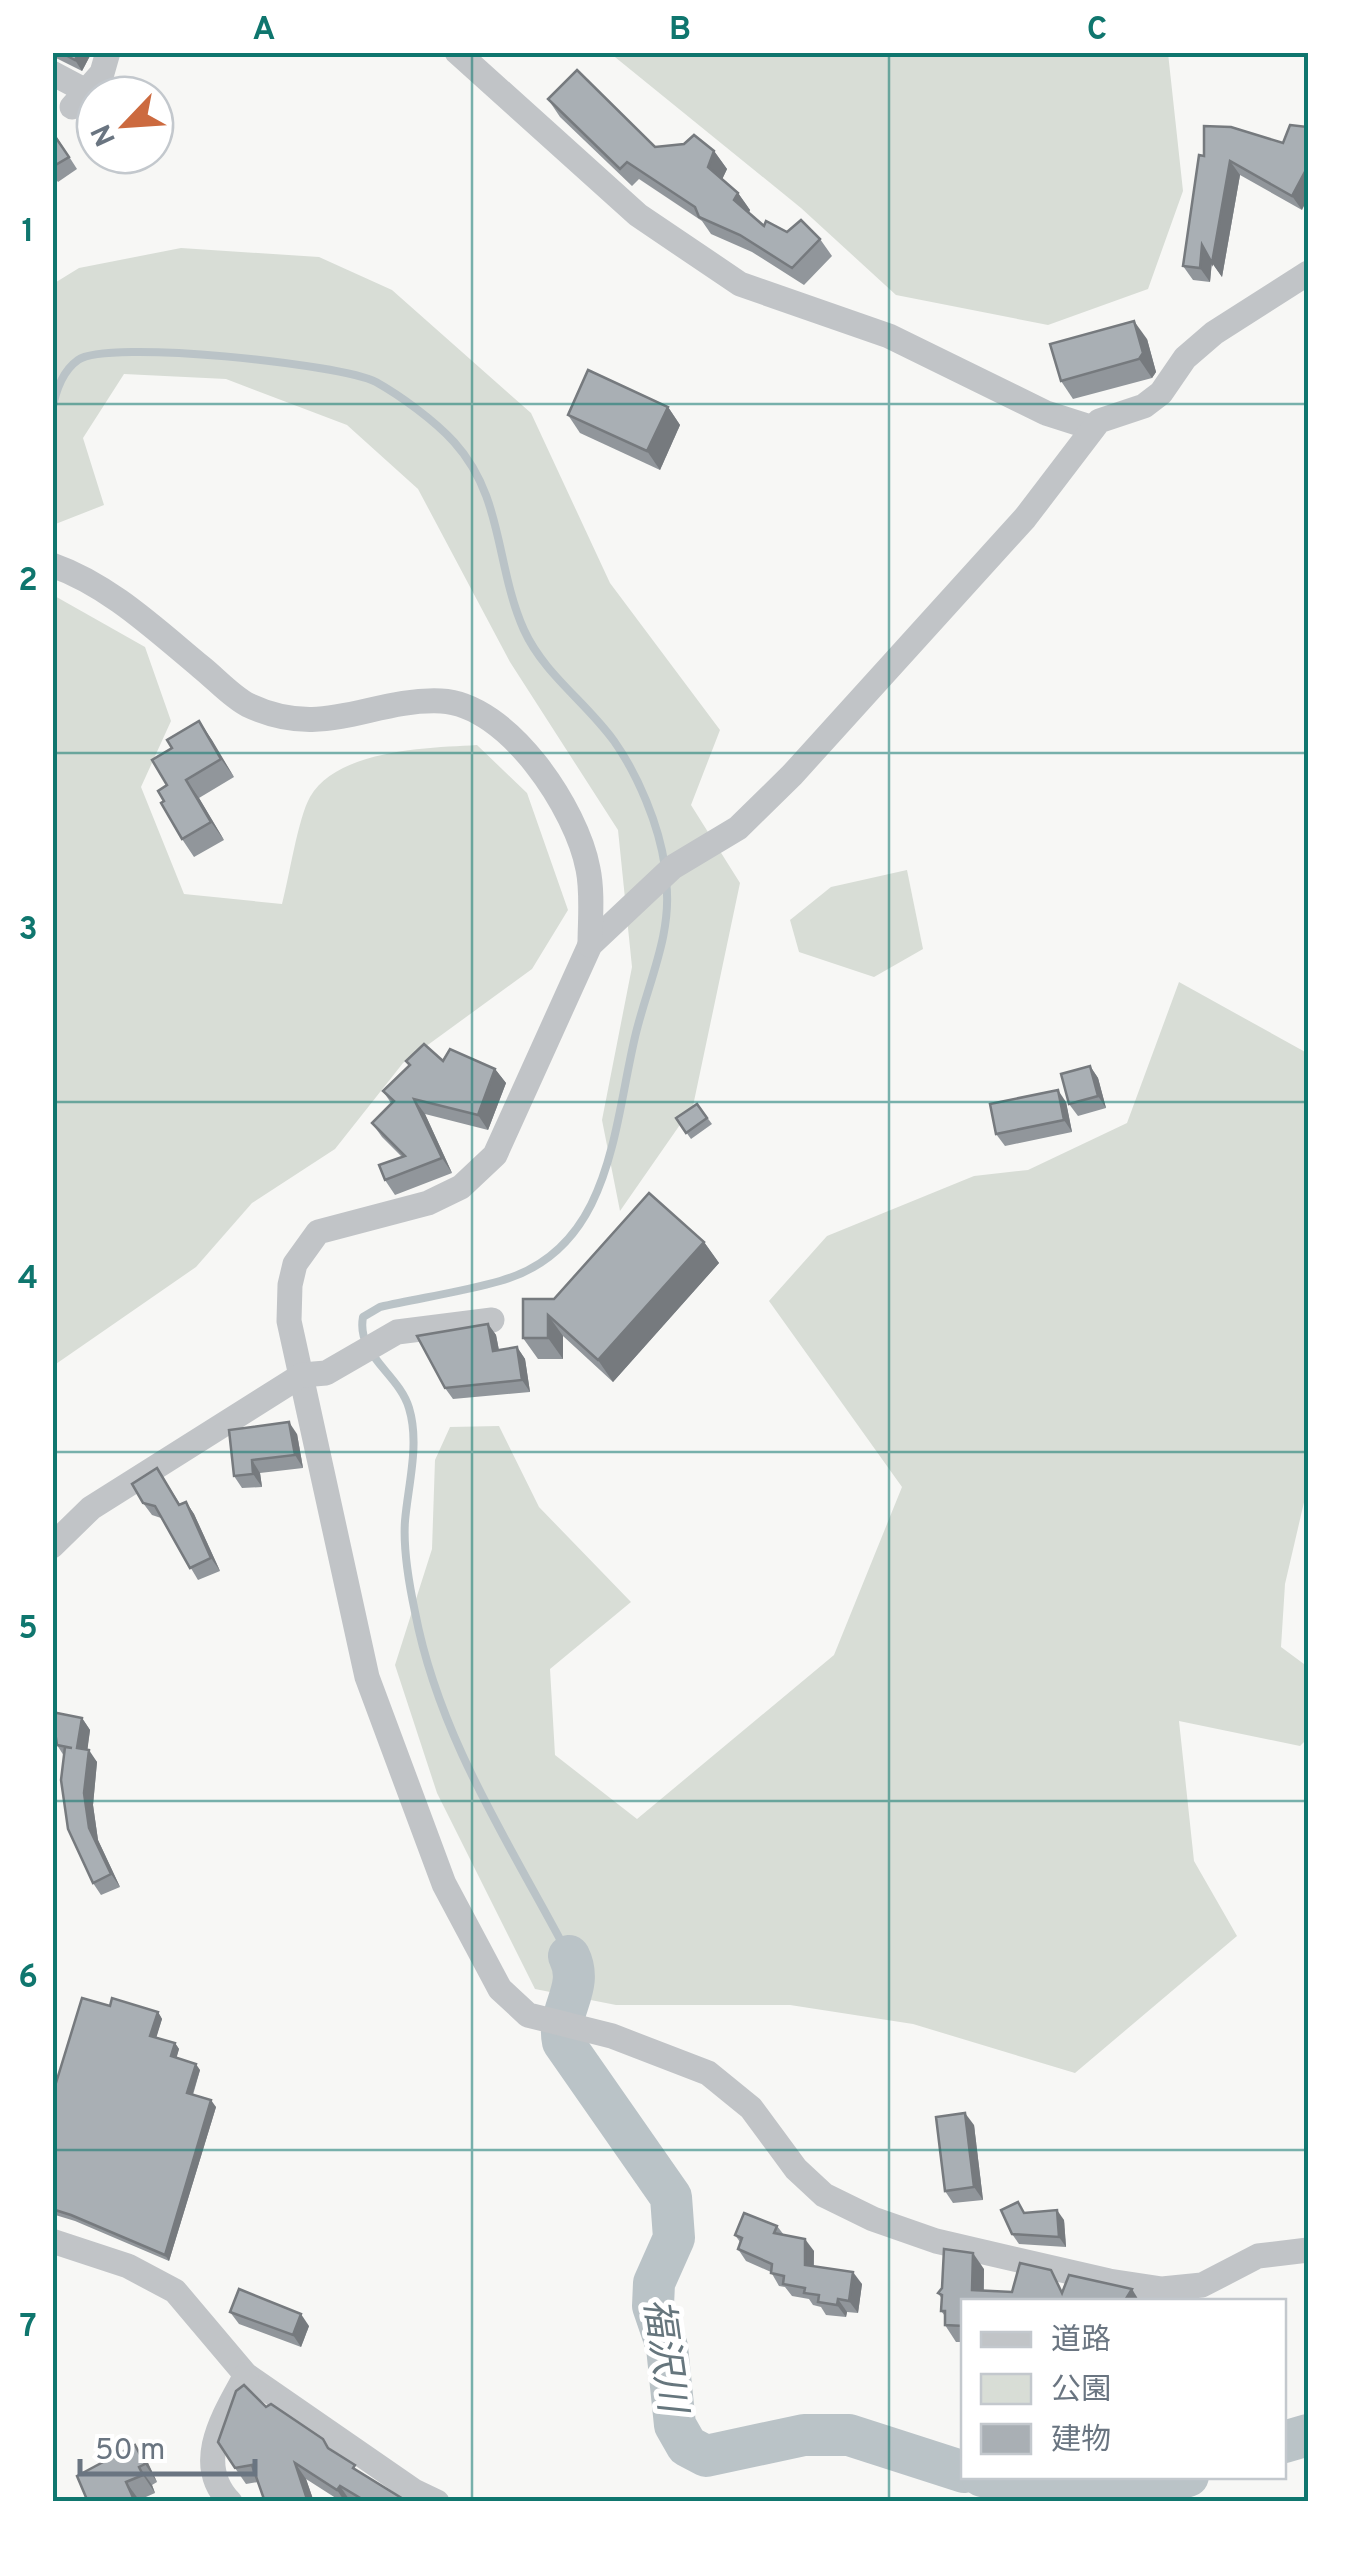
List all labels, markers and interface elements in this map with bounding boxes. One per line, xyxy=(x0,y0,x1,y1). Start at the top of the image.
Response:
text: A xyxy=(253,11,275,51)
text: B xyxy=(669,11,691,51)
text: C xyxy=(1087,11,1107,51)
north arrow xyxy=(75,75,175,175)
text: N xyxy=(84,118,126,151)
text: 1 xyxy=(22,213,34,253)
text: 2 xyxy=(18,562,38,602)
text: 3 xyxy=(18,911,38,951)
text: 4 xyxy=(18,1260,38,1300)
text: 5 xyxy=(18,1610,38,1650)
text: 6 xyxy=(18,1959,38,1999)
water label: 福沢川 xyxy=(630,2296,695,2419)
legend xyxy=(961,2299,1286,2479)
text: 7 xyxy=(19,2308,37,2348)
text: 道路 xyxy=(1051,2323,1111,2360)
text: 公園 xyxy=(1051,2373,1111,2410)
scale bar xyxy=(80,2414,255,2476)
text: 建物 xyxy=(1051,2423,1111,2460)
text: 50 m xyxy=(95,2433,165,2470)

